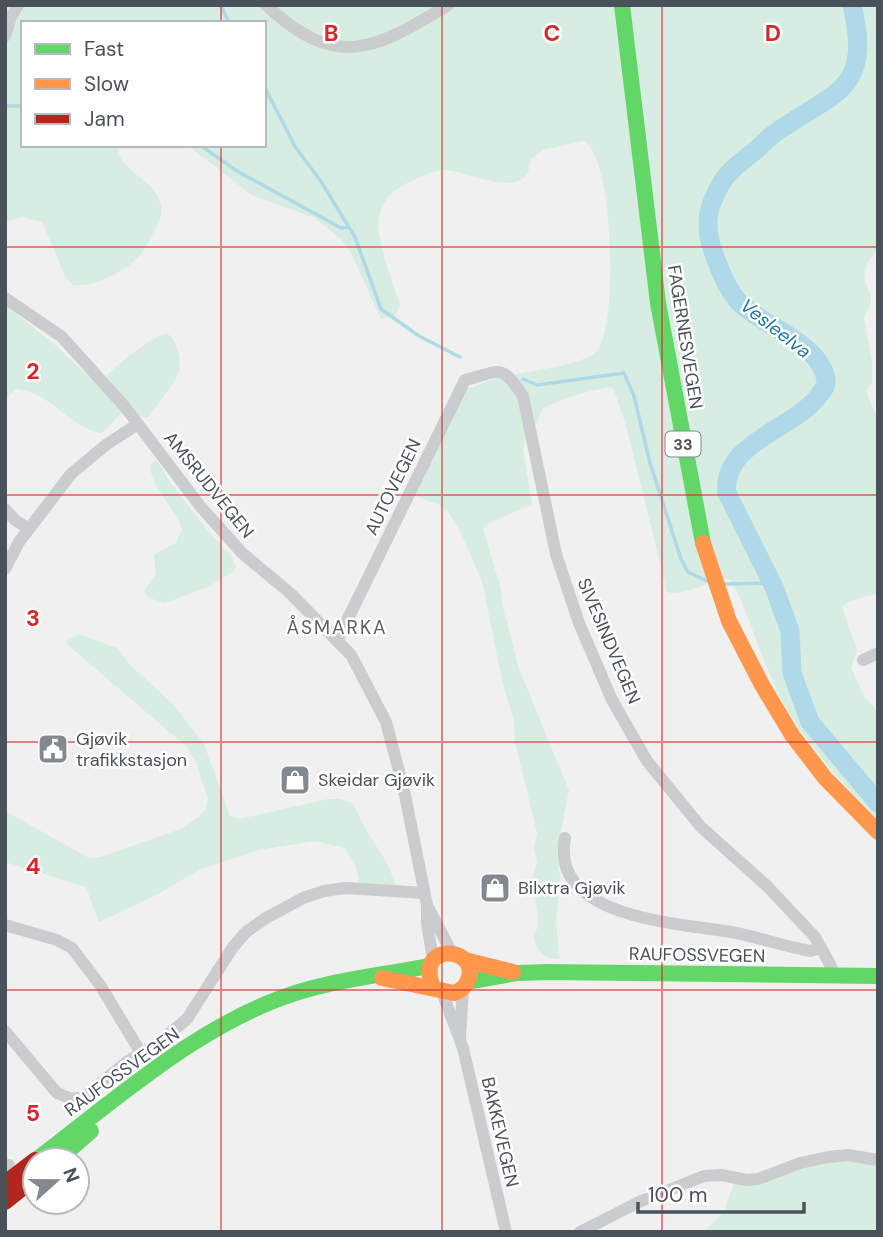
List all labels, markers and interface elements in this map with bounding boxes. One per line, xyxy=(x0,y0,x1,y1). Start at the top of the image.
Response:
text: B xyxy=(324,18,338,48)
text: C xyxy=(544,18,560,48)
text: D xyxy=(765,18,781,48)
legend xyxy=(21,21,266,147)
text: Fast xyxy=(84,35,124,63)
text: Slow xyxy=(84,70,129,98)
text: Jam xyxy=(84,105,125,133)
street label: FAGERNESVEGEN xyxy=(662,263,708,411)
water label: Vesleelva xyxy=(735,293,816,364)
text: 2 xyxy=(26,356,40,386)
street label: AMSRUDVEGEN xyxy=(159,427,259,543)
road number: 33 xyxy=(666,432,700,457)
street label: AUTOVEGEN xyxy=(359,435,427,539)
street label: SIVESINDVEGEN xyxy=(572,574,646,708)
text: 3 xyxy=(26,603,40,633)
district label: ÅSMARKA xyxy=(286,615,388,640)
place label: Gjøvik trafikkstasjon xyxy=(76,727,187,772)
public building icon: Gjøvik trafikkstasjon xyxy=(36,732,70,766)
shop icon: Skeidar Gjøvik xyxy=(278,763,312,797)
place label: Skeidar Gjøvik xyxy=(318,768,435,792)
text: 4 xyxy=(26,851,41,881)
shop icon: Bilxtra Gjøvik xyxy=(478,871,512,905)
place label: Bilxtra Gjøvik xyxy=(518,876,626,900)
street label: RAUFOSSVEGEN xyxy=(629,942,765,968)
street label: RAUFOSSVEGEN xyxy=(60,1022,184,1122)
street label: BAKKEVEGEN xyxy=(476,1075,524,1189)
text: 5 xyxy=(26,1098,40,1128)
north arrow xyxy=(21,1146,91,1216)
text: N xyxy=(57,1164,86,1186)
scale bar xyxy=(638,1170,804,1214)
text: 100 m xyxy=(648,1181,708,1209)

